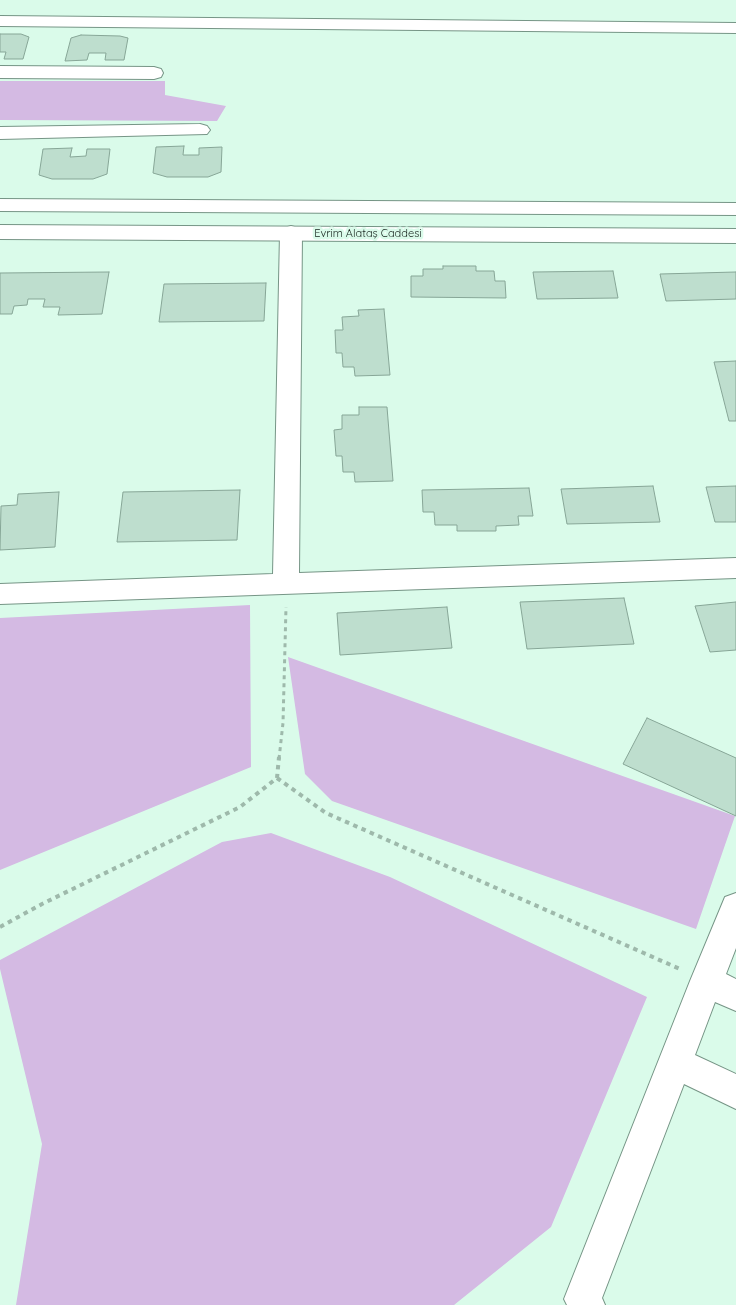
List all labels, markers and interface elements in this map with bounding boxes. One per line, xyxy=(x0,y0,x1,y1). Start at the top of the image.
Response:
street label: Evrim Alataş Caddesi xyxy=(314,227,422,241)

